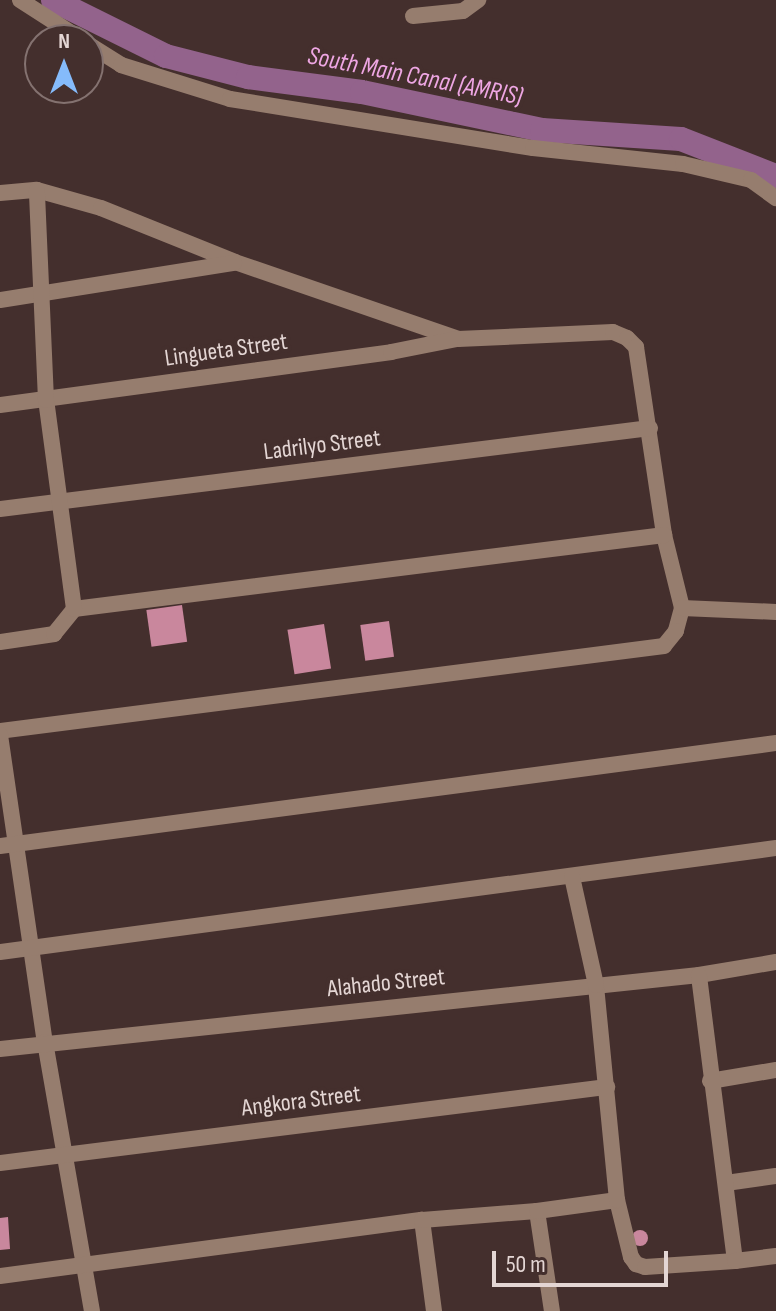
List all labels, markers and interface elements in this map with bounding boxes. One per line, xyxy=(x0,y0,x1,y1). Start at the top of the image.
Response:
north arrow xyxy=(24,24,104,104)
text: N xyxy=(58,28,70,55)
water label: South Main Canal (AMRIS) xyxy=(305,41,525,113)
street label: Lingueta Street xyxy=(163,327,289,373)
street label: Ladrilyo Street xyxy=(262,424,382,466)
street label: Alahado Street xyxy=(326,963,446,1003)
street label: Angkora Street xyxy=(240,1079,362,1123)
scale bar xyxy=(496,1235,672,1285)
text: 50 m xyxy=(506,1250,546,1279)

